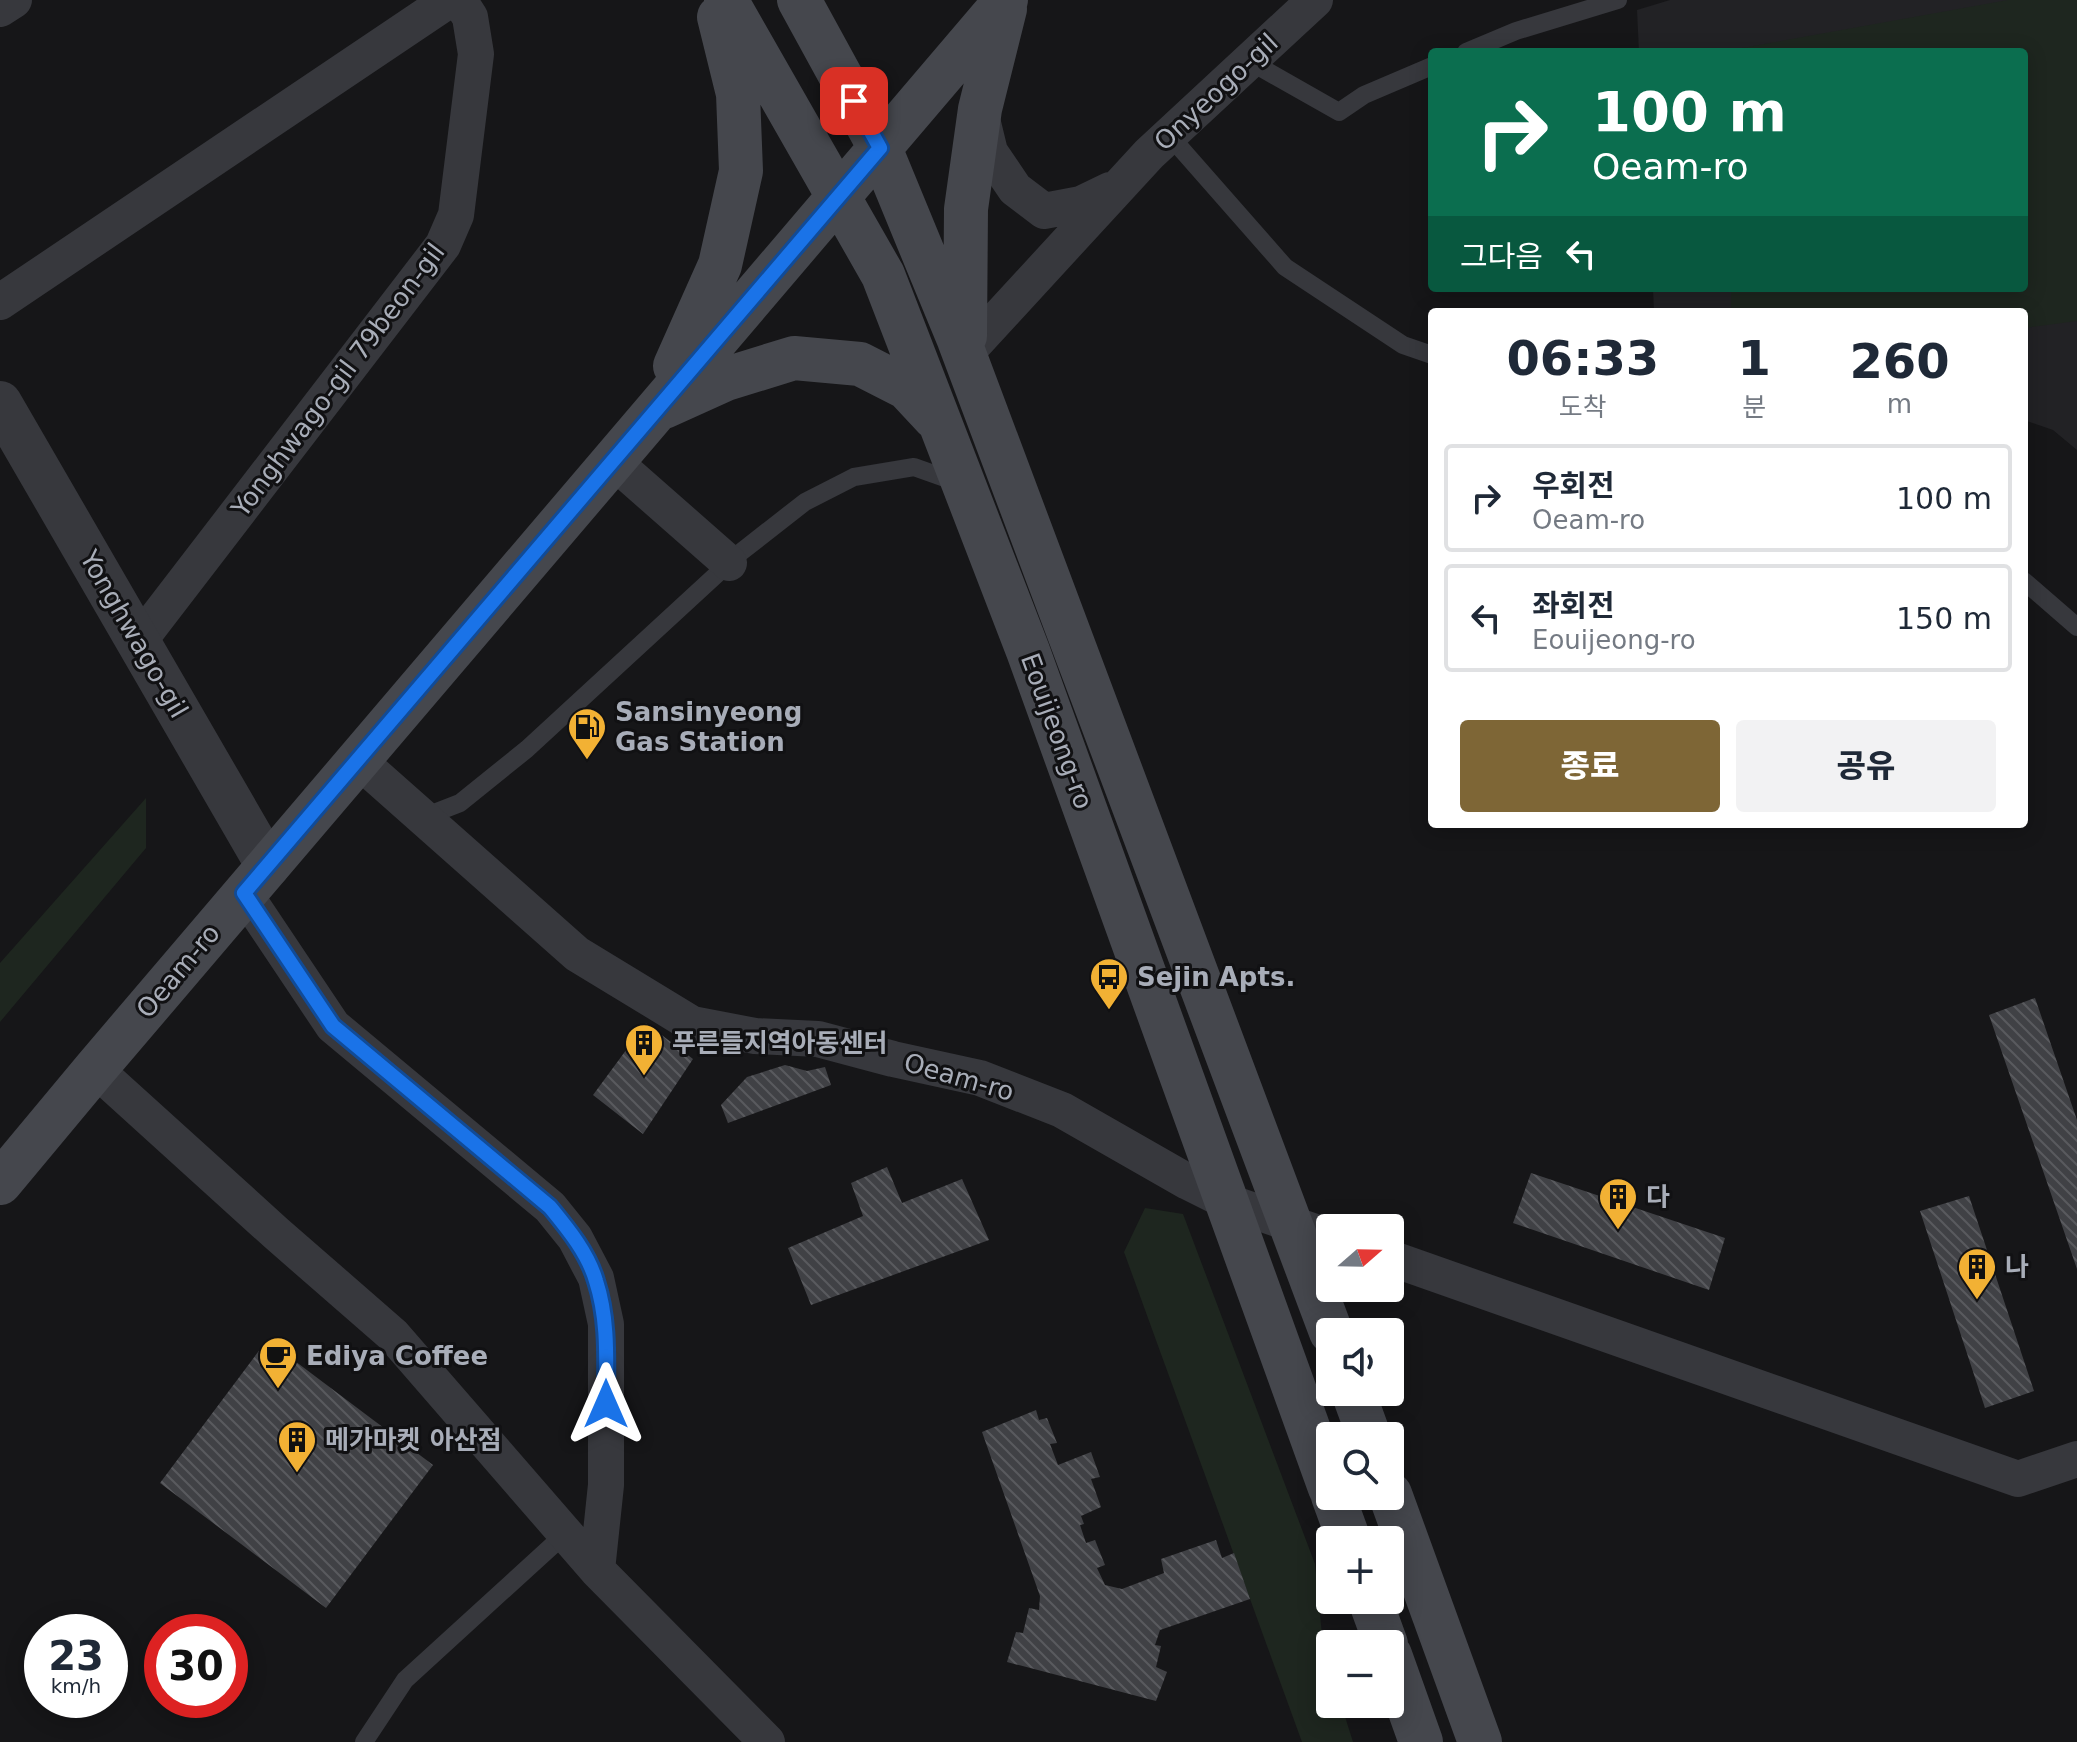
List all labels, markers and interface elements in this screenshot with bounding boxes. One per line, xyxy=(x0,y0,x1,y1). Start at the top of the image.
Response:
street label: Onyeogo-gil xyxy=(1148,27,1284,157)
pin xyxy=(820,67,888,135)
icon: arrive xyxy=(832,79,876,123)
text: 100 m xyxy=(1592,79,1787,144)
icon: right xyxy=(1460,80,1564,184)
text: Oeam-ro xyxy=(1592,146,1749,187)
icon: left xyxy=(1559,232,1603,276)
street label: Yonghwago-gil 79beon-gil xyxy=(225,237,451,524)
text: 그다음 xyxy=(1460,239,1543,274)
text: 06:33 xyxy=(1506,330,1659,386)
text: 1 xyxy=(1738,330,1771,386)
text: 260 xyxy=(1849,333,1950,389)
text: m xyxy=(1887,389,1912,419)
text: 도착 xyxy=(1559,392,1607,422)
text: 분 xyxy=(1742,392,1766,422)
text: 우회전 xyxy=(1532,468,1615,503)
icon: right xyxy=(1464,476,1508,520)
text: 100 m xyxy=(1896,481,1992,516)
text: Oeam-ro xyxy=(1532,505,1645,535)
street label: Yonghwago-gil xyxy=(73,544,194,723)
text: 좌회전 xyxy=(1532,588,1615,623)
icon: left xyxy=(1464,596,1508,640)
text: 150 m xyxy=(1896,601,1992,636)
text: Eouijeong-ro xyxy=(1532,625,1696,655)
street label: Eouijeong-ro xyxy=(1015,649,1099,813)
place label: Sansinyeong Gas Station xyxy=(615,697,802,757)
fuel station icon: Sansinyeong Gas Station xyxy=(566,706,608,761)
button: 종료 xyxy=(1460,720,1720,812)
button: 공유 xyxy=(1736,720,1996,812)
street label: Oeam-ro xyxy=(130,918,226,1024)
bus stop icon: Sejin Apts. xyxy=(1088,956,1130,1011)
place label: Sejin Apts. xyxy=(1137,962,1295,992)
building icon: 푸른들지역아동센터 xyxy=(623,1022,665,1077)
place label: 푸른들지역아동센터 xyxy=(672,1028,887,1058)
street label: Oeam-ro xyxy=(900,1047,1018,1107)
building icon: 다 xyxy=(1597,1176,1639,1231)
place label: 다 xyxy=(1646,1182,1670,1212)
north arrow xyxy=(1316,1214,1404,1302)
map controls xyxy=(1316,1214,1404,1718)
building icon: 나 xyxy=(1956,1246,1998,1301)
place label: 나 xyxy=(2005,1252,2029,1282)
button: sound xyxy=(1316,1318,1404,1406)
cafe icon: Ediya Coffee xyxy=(257,1335,299,1390)
place label: Ediya Coffee xyxy=(306,1341,488,1371)
position arrow xyxy=(564,1362,648,1446)
building icon: 메가마켓 아산점 xyxy=(276,1419,318,1474)
button: search xyxy=(1316,1422,1404,1510)
place label: 메가마켓 아산점 xyxy=(325,1425,502,1455)
button: + xyxy=(1316,1526,1404,1614)
speed limit sign: 30 xyxy=(144,1614,248,1718)
button: − xyxy=(1316,1630,1404,1718)
text: 23 xyxy=(48,1633,104,1679)
text: km/h xyxy=(51,1674,101,1698)

